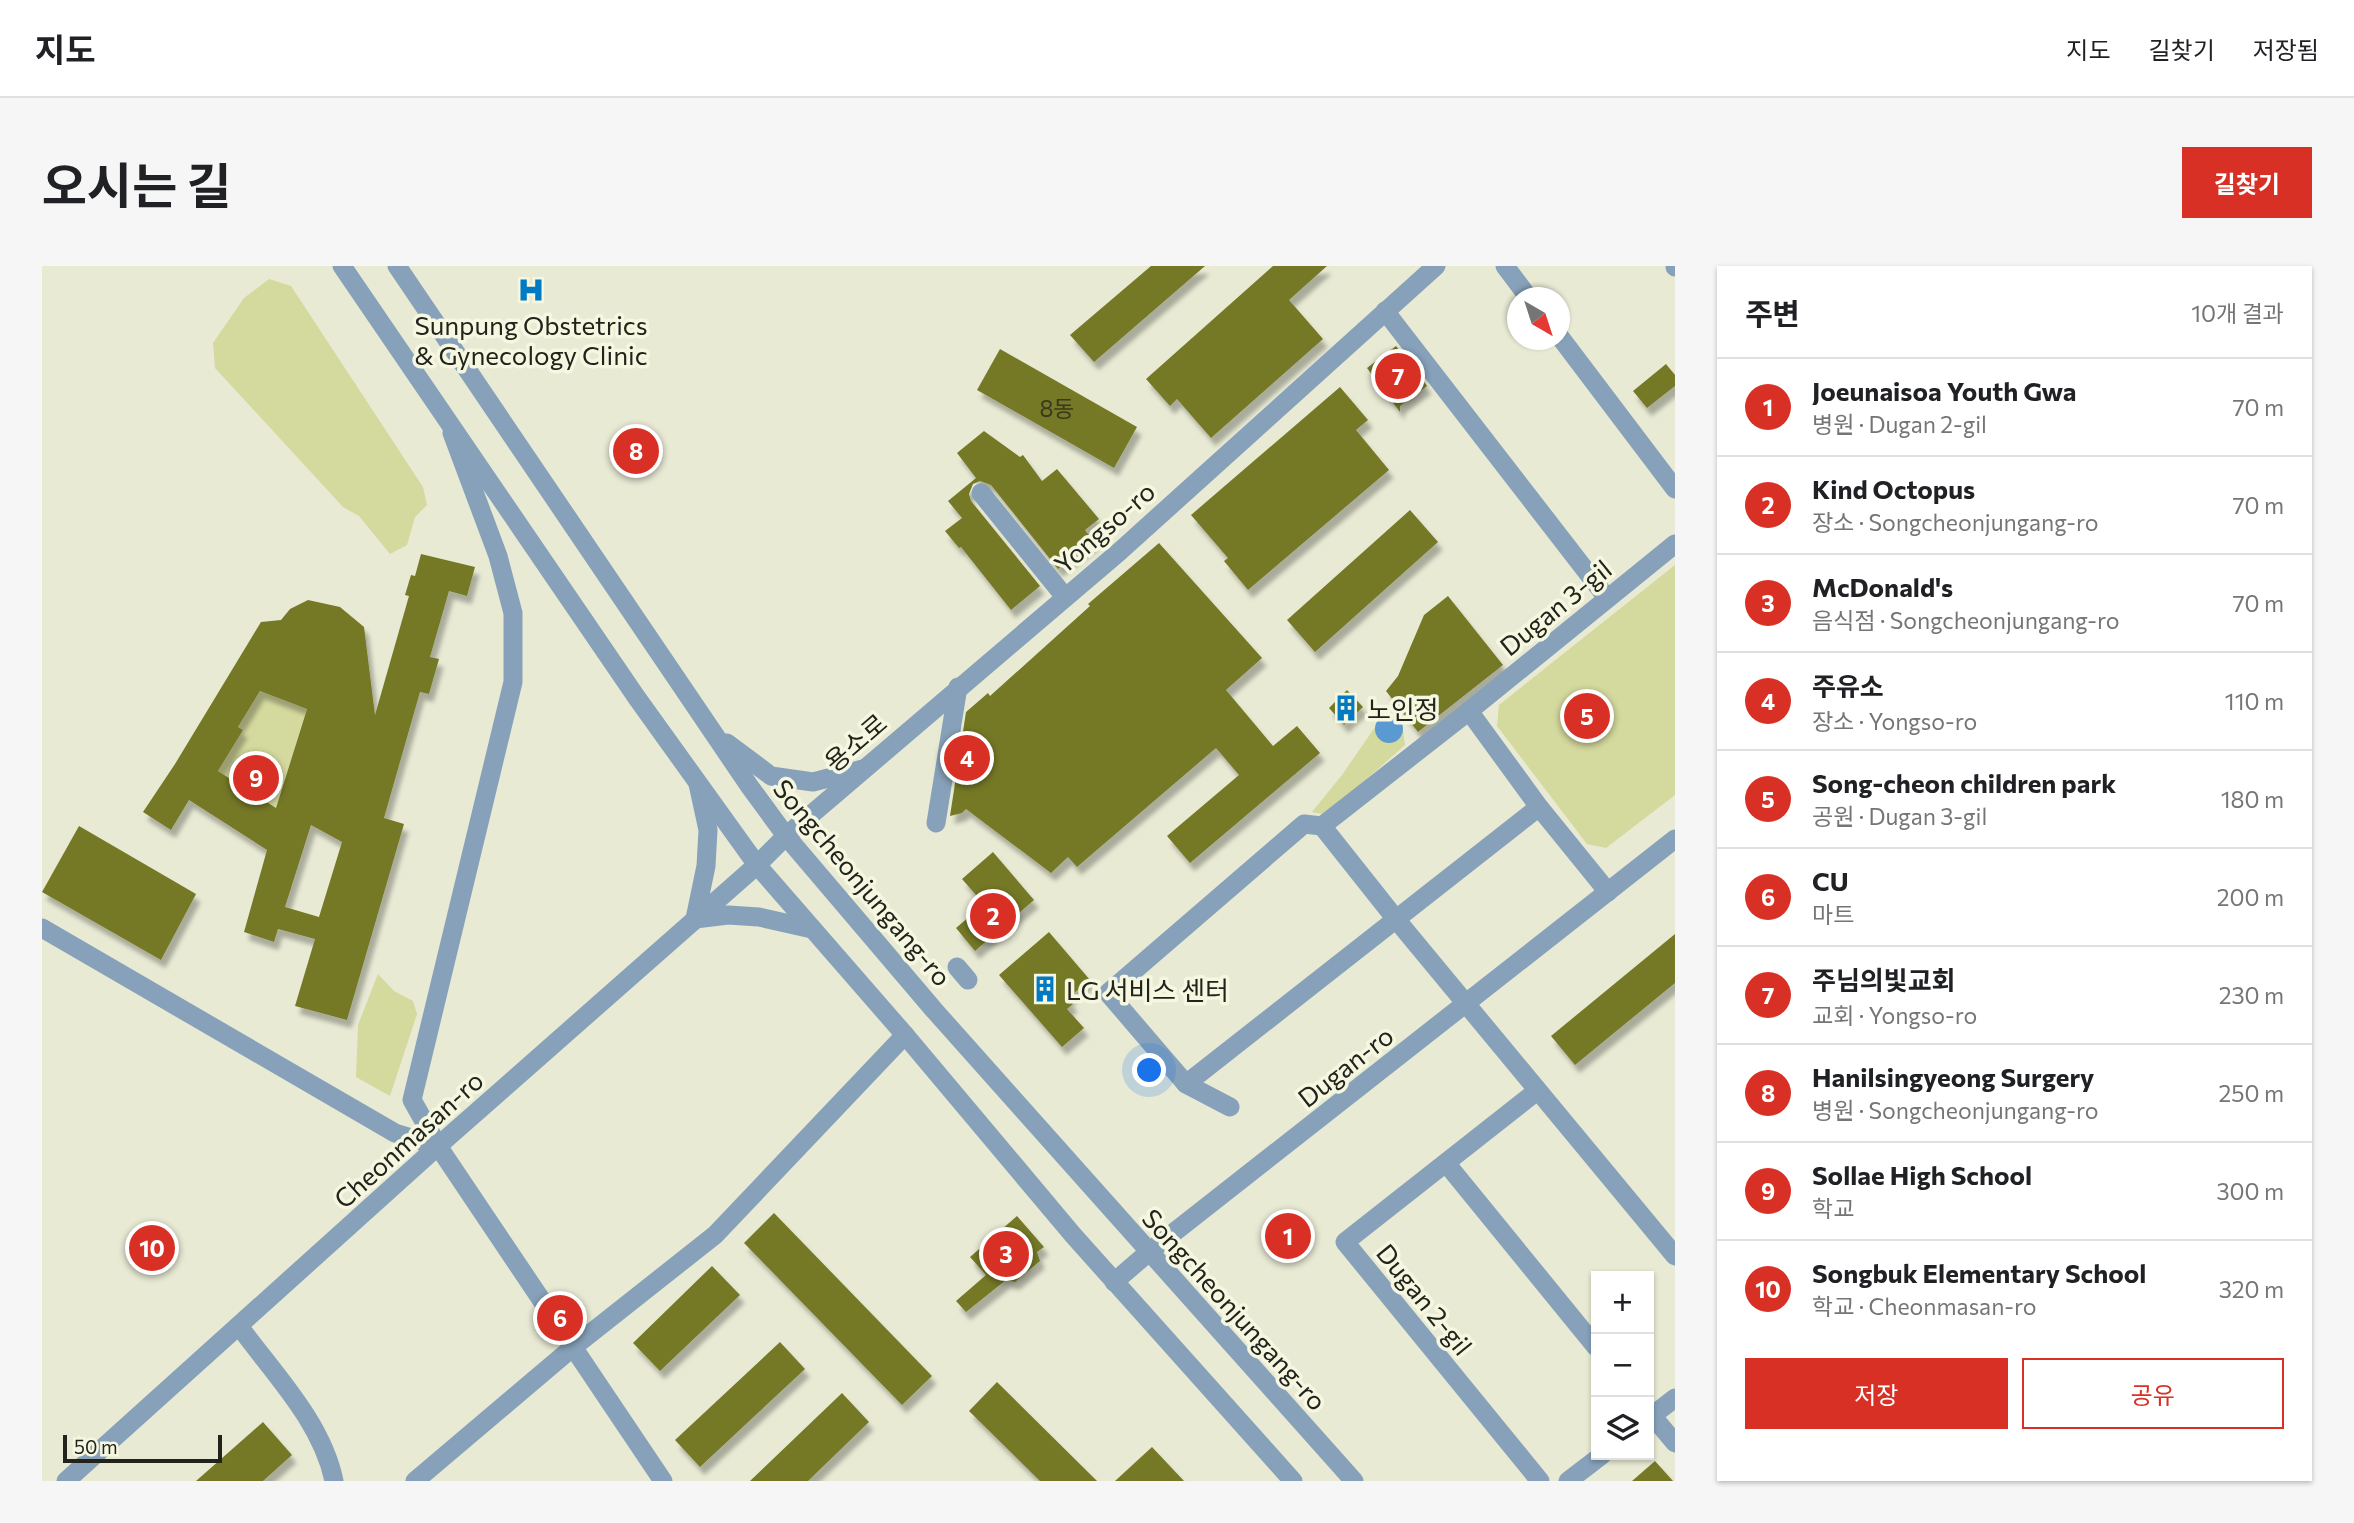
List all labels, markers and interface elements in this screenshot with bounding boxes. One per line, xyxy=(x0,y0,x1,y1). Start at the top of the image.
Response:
text: 지도 xyxy=(35,28,96,69)
text: 지도 xyxy=(2066,35,2111,64)
text: 길찾기 xyxy=(2149,35,2215,64)
text: 저장됨 xyxy=(2253,35,2319,64)
button: 길찾기 xyxy=(2182,147,2312,218)
text: 오시는 길 xyxy=(42,154,232,214)
hospital icon: Sunpung Obstetrics & Gynecology Clinic xyxy=(516,275,546,305)
north arrow xyxy=(1507,287,1570,350)
text: 주변 xyxy=(1745,294,1800,331)
text: 10개 결과 xyxy=(2191,299,2284,327)
place label: Sunpung Obstetrics & Gynecology Clinic xyxy=(414,309,648,370)
pin: 7 xyxy=(1375,350,1421,402)
text: Joeunaisoa Youth Gwa xyxy=(1812,375,2077,406)
text: 1 xyxy=(1763,393,1773,421)
text: 70 m xyxy=(2232,393,2284,421)
house number: 8동 xyxy=(1039,394,1075,422)
text: 병원 · Dugan 2-gil xyxy=(1812,410,1987,438)
pin: 8 xyxy=(613,425,659,477)
text: Kind Octopus xyxy=(1812,473,1975,504)
street label: Yongso-ro xyxy=(1047,475,1161,579)
text: 2 xyxy=(1761,491,1775,519)
text: 70 m xyxy=(2232,491,2284,519)
text: 장소 · Songcheonjungang-ro xyxy=(1812,508,2098,536)
street label: Dugan 3-gil xyxy=(1493,553,1617,661)
text: McDonald's xyxy=(1812,571,1953,602)
text: 3 xyxy=(1761,589,1775,617)
text: 70 m xyxy=(2232,589,2284,617)
text: 음식점 · Songcheonjungang-ro xyxy=(1812,606,2120,634)
text: 주유소 xyxy=(1812,670,1884,701)
text: 4 xyxy=(1761,687,1775,715)
text: 110 m xyxy=(2225,687,2284,715)
pin: 5 xyxy=(1564,690,1610,742)
building icon: 노인정 xyxy=(1331,693,1361,723)
place label: 노인정 xyxy=(1367,693,1439,724)
street label: 용소로 xyxy=(818,707,892,777)
text: 장소 · Yongso-ro xyxy=(1812,707,1977,735)
pin: 4 xyxy=(944,732,990,784)
pin: 9 xyxy=(233,752,279,804)
text: Song-cheon children park xyxy=(1812,767,2116,798)
street label: Songcheonjungang-ro xyxy=(768,773,958,991)
text: 5 xyxy=(1761,785,1775,813)
text: 180 m xyxy=(2221,785,2284,813)
text: 공원 · Dugan 3-gil xyxy=(1812,802,1987,830)
text: CU xyxy=(1812,865,1849,896)
text: 6 xyxy=(1761,883,1775,911)
text: 200 m xyxy=(2217,883,2284,911)
pin: 2 xyxy=(970,890,1016,942)
text: 마트 xyxy=(1812,900,1854,928)
text: 주님의빛교회 xyxy=(1812,964,1956,995)
building icon: LG 서비스 센터 xyxy=(1030,974,1060,1004)
place label: LG 서비스 센터 xyxy=(1066,974,1229,1005)
text: 7 xyxy=(1762,981,1774,1009)
text: 230 m xyxy=(2219,981,2284,1009)
text: 교회 · Yongso-ro xyxy=(1812,1001,1977,1029)
street label: Dugan-ro xyxy=(1291,1019,1399,1113)
your location xyxy=(1132,1053,1166,1087)
text: Hanilsingyeong Surgery xyxy=(1812,1061,2094,1092)
street label: Cheonmasan-ro xyxy=(327,1064,489,1214)
text: 8 xyxy=(1761,1079,1775,1107)
text: 250 m xyxy=(2219,1079,2284,1107)
text: 병원 · Songcheonjungang-ro xyxy=(1812,1096,2098,1124)
text: Sollae High School xyxy=(1812,1159,2032,1190)
text: 9 xyxy=(1761,1177,1775,1205)
text: 300 m xyxy=(2216,1177,2284,1205)
text: 학교 xyxy=(1812,1194,1854,1222)
street label: Songcheonjungang-ro xyxy=(1137,1202,1333,1416)
pin: 1 xyxy=(1265,1210,1311,1262)
pin: 10 xyxy=(129,1222,175,1274)
pin: 3 xyxy=(983,1228,1029,1280)
street label: Dugan 2-gil xyxy=(1371,1237,1479,1361)
text: Songbuk Elementary School xyxy=(1812,1257,2146,1288)
map controls xyxy=(1591,1271,1654,1460)
button: + xyxy=(1591,1271,1654,1334)
text: 10 xyxy=(1755,1275,1781,1303)
text: 320 m xyxy=(2219,1275,2284,1303)
pin: 6 xyxy=(537,1292,583,1344)
text: 학교 · Cheonmasan-ro xyxy=(1812,1292,2037,1320)
button: − xyxy=(1591,1334,1654,1397)
button: 저장 xyxy=(1745,1358,2008,1429)
button: 공유 xyxy=(2022,1358,2284,1429)
button: layers xyxy=(1591,1397,1654,1460)
scale bar xyxy=(63,1432,222,1464)
text: 50 m xyxy=(74,1435,118,1458)

